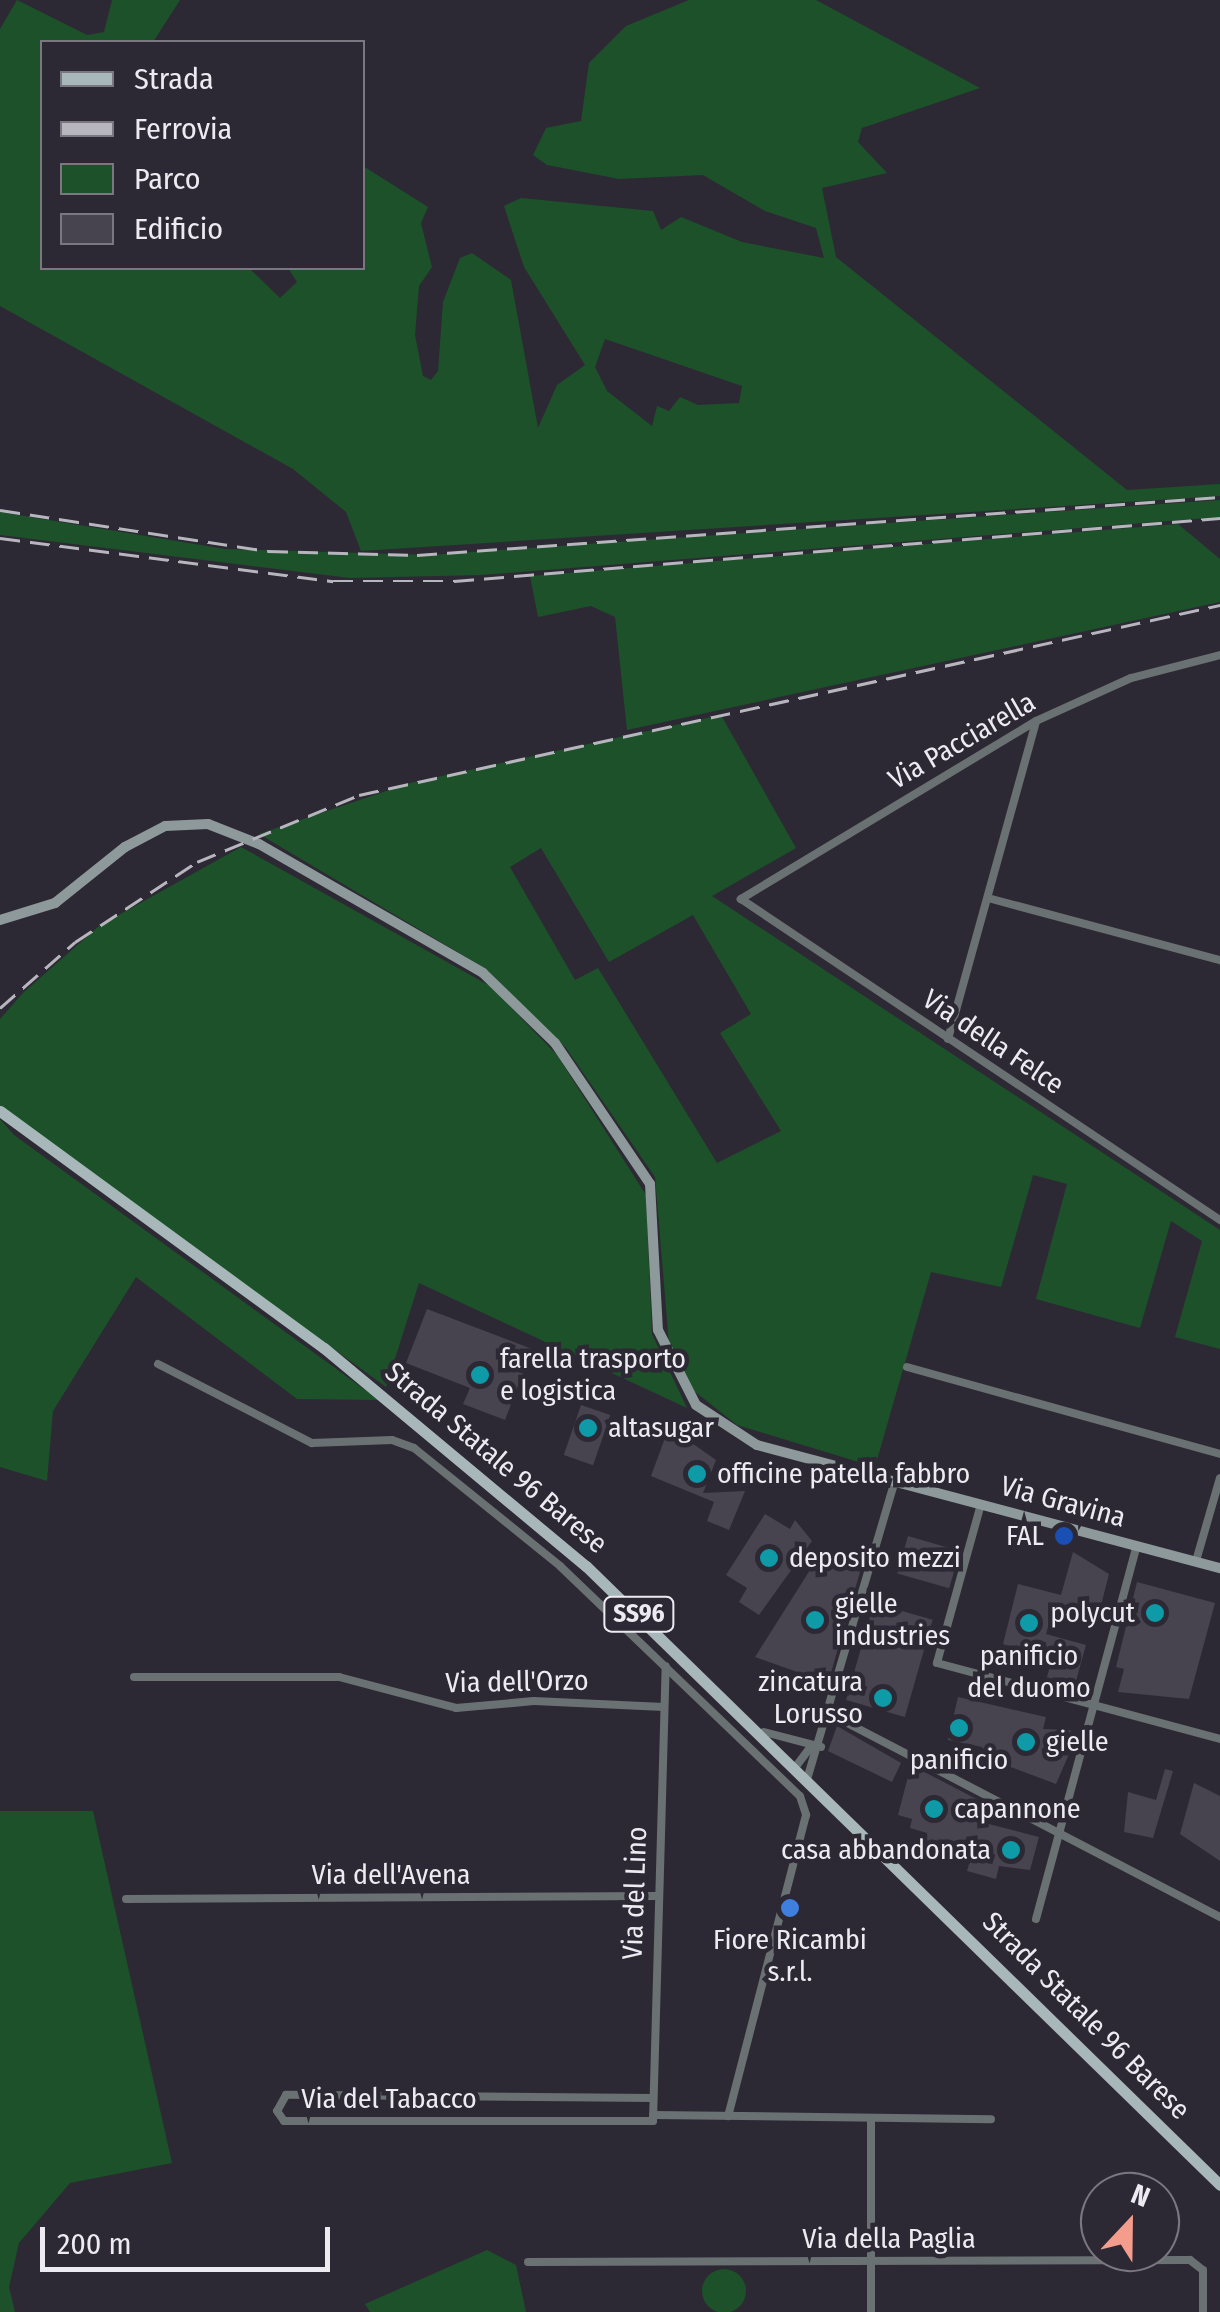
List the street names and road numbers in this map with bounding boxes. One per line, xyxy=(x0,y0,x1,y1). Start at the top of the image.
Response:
street label: Via Pacciarella xyxy=(883,685,1041,797)
street label: Via della Felce xyxy=(916,982,1070,1102)
street label: Strada Statale 96 Barese xyxy=(378,1355,614,1561)
street label: Via Gravina xyxy=(997,1469,1129,1535)
road number: SS96 xyxy=(602,1594,676,1634)
street label: Via dell'Orzo xyxy=(445,1664,589,1700)
street label: Via del Lino xyxy=(616,1826,654,1960)
street label: Via dell'Avena xyxy=(311,1858,471,1892)
street label: Strada Statale 96 Barese xyxy=(975,1905,1197,2127)
street label: Via del Tabacco xyxy=(301,2082,477,2116)
street label: Via della Paglia xyxy=(802,2222,976,2256)

